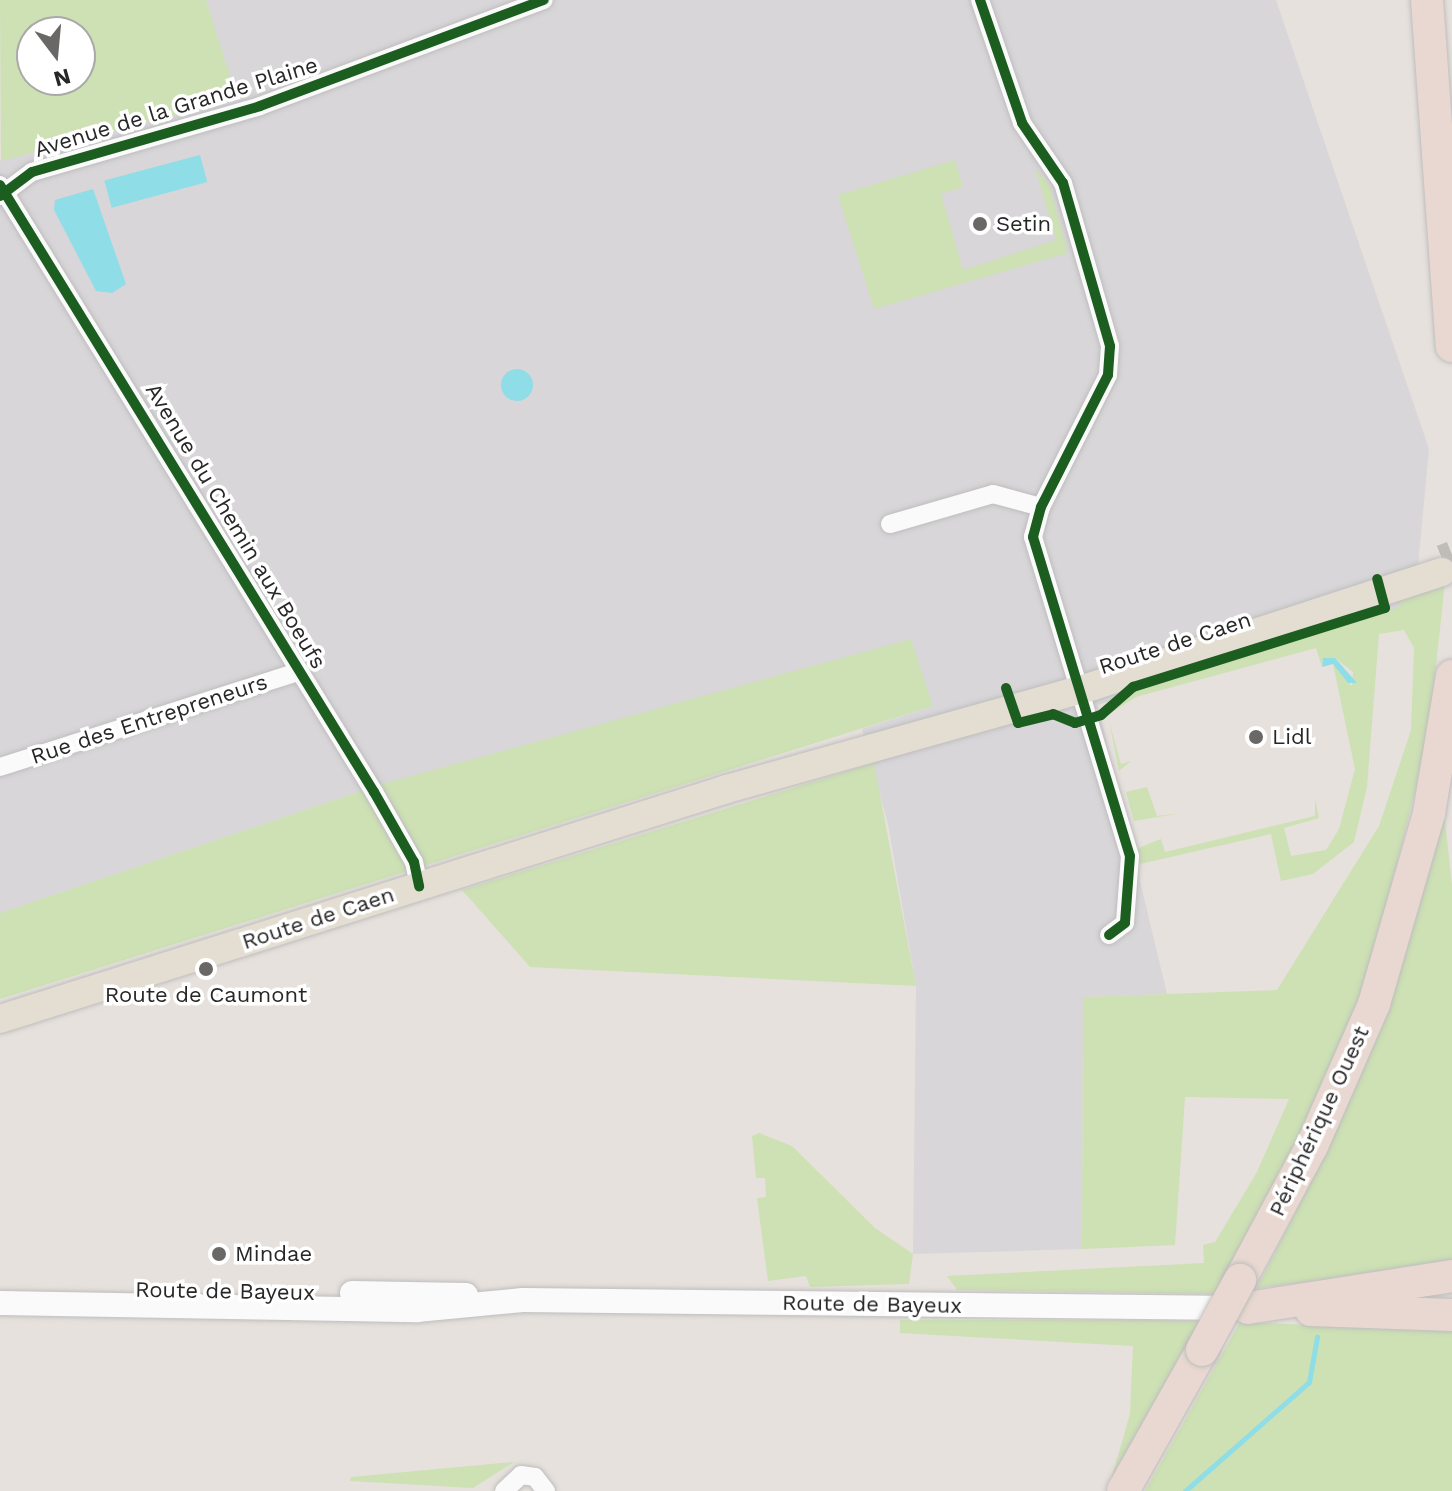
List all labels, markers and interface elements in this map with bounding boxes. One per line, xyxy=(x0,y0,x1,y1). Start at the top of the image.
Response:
north arrow xyxy=(16,16,96,96)
street label: Avenue de la Grande Plaine xyxy=(31,51,321,163)
text: N xyxy=(51,63,73,92)
place label: Setin xyxy=(996,211,1051,237)
marker: Setin xyxy=(971,215,989,233)
street label: Avenue du Chemin aux Boeufs xyxy=(140,378,332,674)
street label: Route de Caen xyxy=(1096,606,1254,680)
street label: Rue des Entrepreneurs xyxy=(28,668,270,770)
place label: Lidl xyxy=(1272,724,1312,750)
marker: Lidl xyxy=(1247,728,1265,746)
street label: Route de Caen xyxy=(239,881,397,955)
marker: Route de Caumont xyxy=(197,960,215,978)
place label: Route de Caumont xyxy=(105,982,307,1008)
street label: Périphérique Ouest xyxy=(1263,1022,1375,1220)
place label: Mindae xyxy=(235,1241,312,1267)
marker: Mindae xyxy=(210,1245,228,1263)
street label: Route de Bayeux xyxy=(135,1276,315,1306)
street label: Route de Bayeux xyxy=(782,1289,962,1319)

